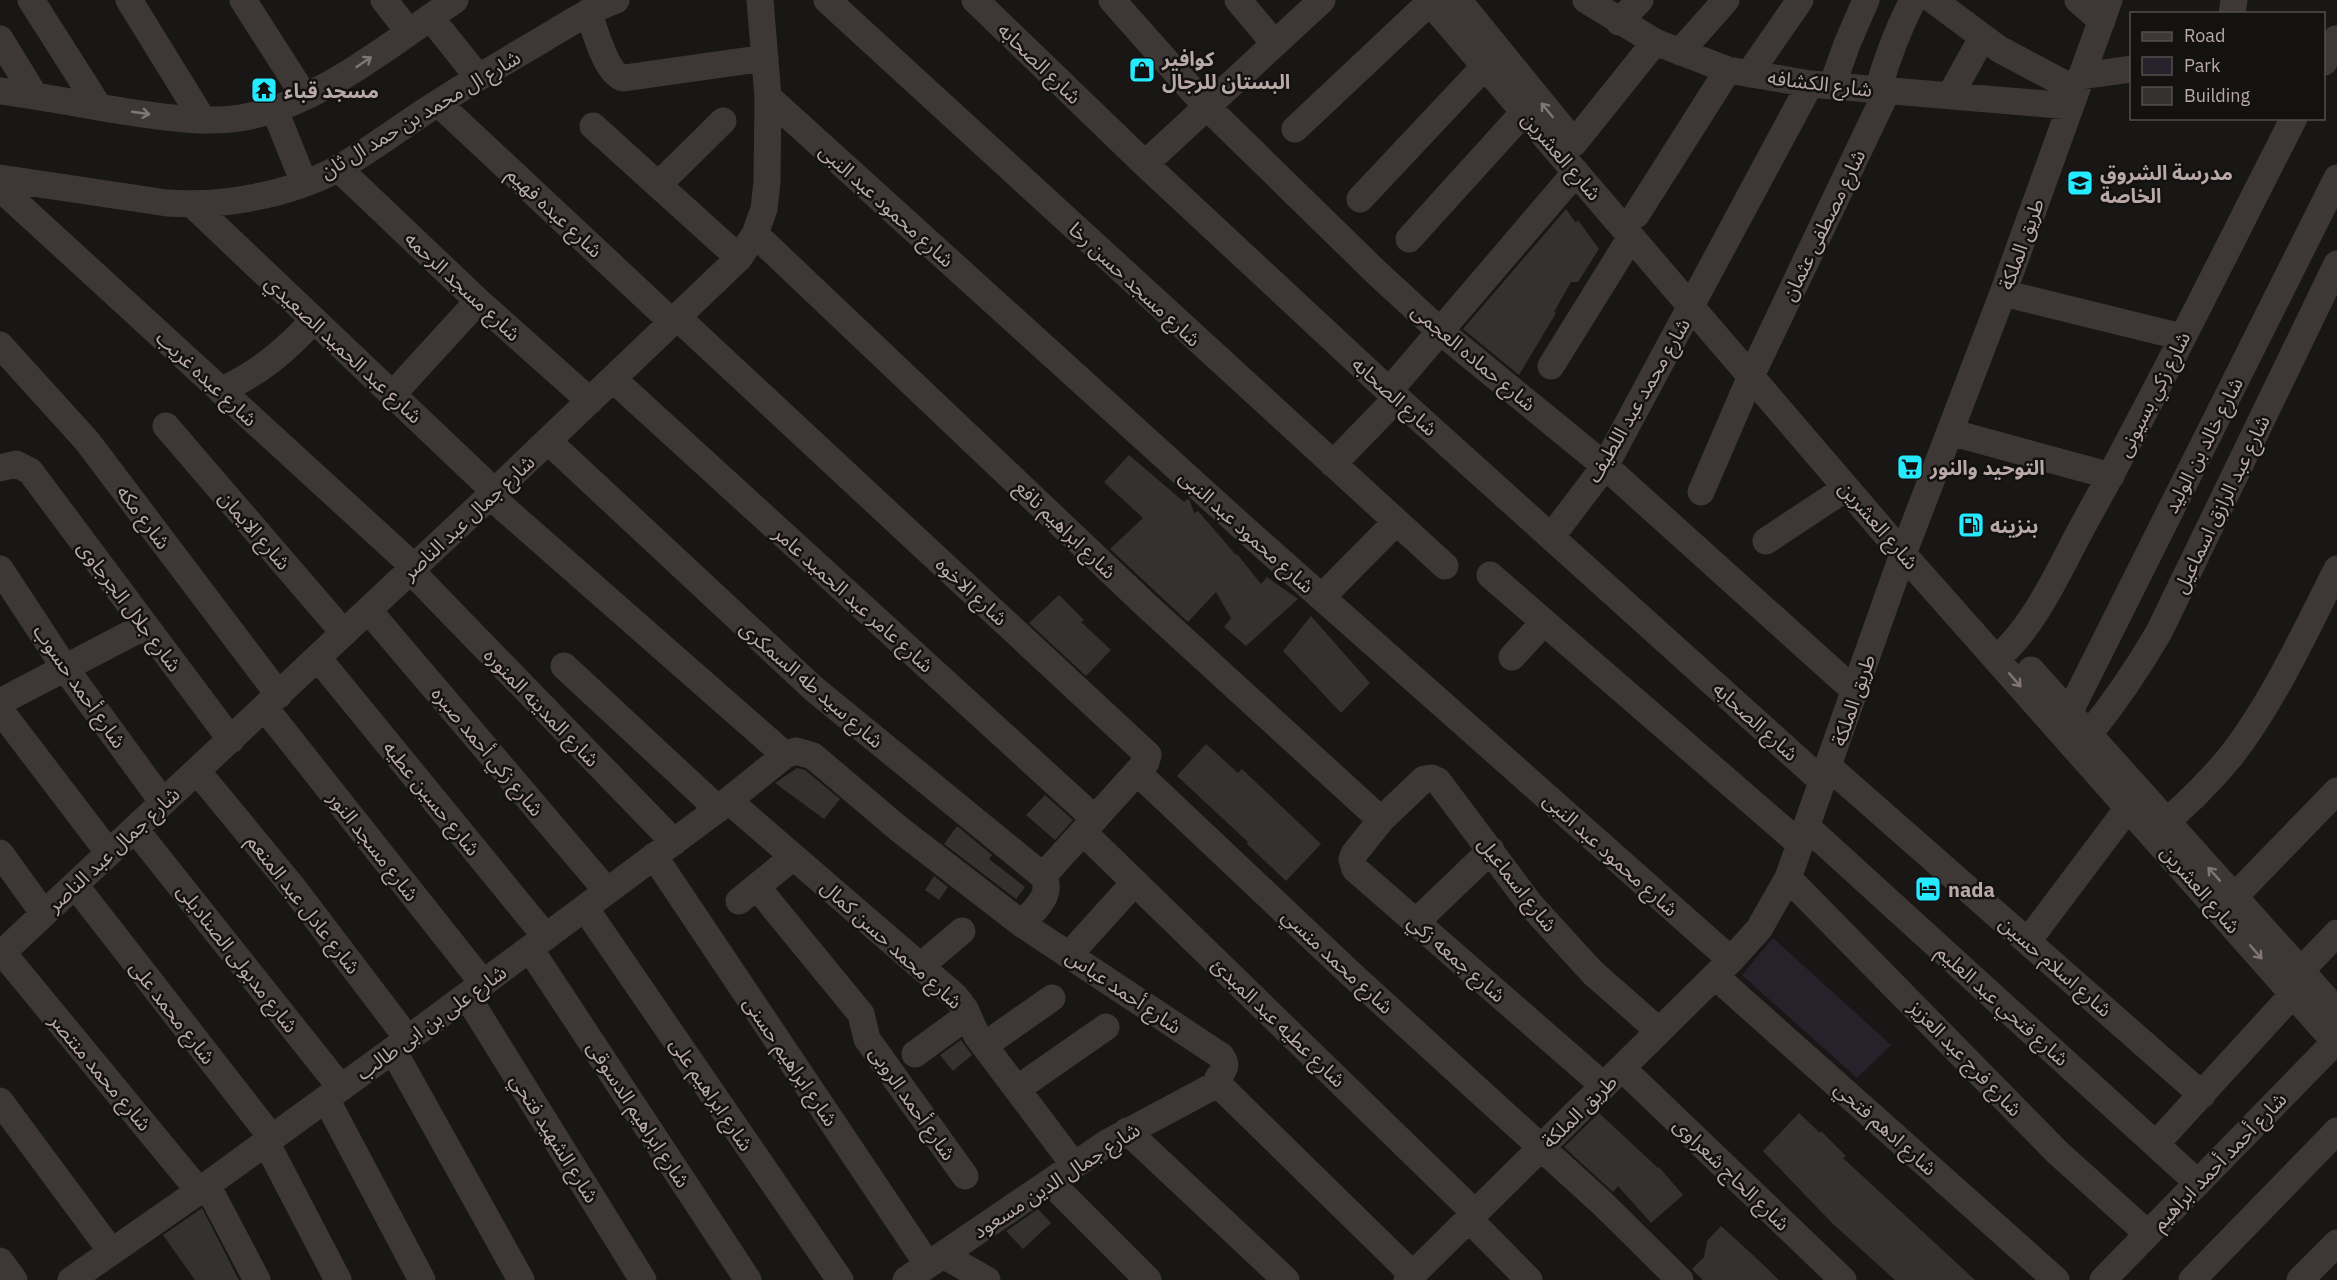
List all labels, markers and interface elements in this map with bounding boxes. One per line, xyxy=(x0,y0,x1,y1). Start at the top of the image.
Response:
legend xyxy=(2130,12,2325,120)
street label: شارع الصحابه xyxy=(991,16,1088,111)
text: Road xyxy=(2184,24,2225,47)
street label: شارع ال محمد بن حمد ال ثان xyxy=(315,43,526,186)
place label: كوافير البستان للرجال xyxy=(1161,45,1290,95)
text: Park xyxy=(2184,54,2221,77)
one-way arrow xyxy=(355,55,372,67)
shop icon: كوافير البستان للرجال xyxy=(1127,55,1157,85)
street label: شارع الكشافه xyxy=(1766,63,1874,105)
temple icon: مسجد قباء xyxy=(249,75,279,105)
place label: مسجد قباء xyxy=(284,77,379,104)
text: Building xyxy=(2184,84,2251,107)
one-way arrow xyxy=(1541,102,1554,118)
street label: شارع العشرين xyxy=(1515,106,1608,207)
one-way arrow xyxy=(130,108,150,119)
street label: شارع محمود عبد النبى xyxy=(812,137,960,274)
street label: شارع مصطفى عثمان xyxy=(1775,145,1873,306)
place label: مدرسة الشروق الخاصة xyxy=(2100,159,2233,209)
street label: شارع عبده فهيم xyxy=(500,161,609,265)
school or university icon: مدرسة الشروق الخاصة xyxy=(2065,168,2095,198)
street label: طريق الملكة xyxy=(1992,195,2050,293)
street label: شارع مسجد حسن رخا xyxy=(1062,216,1207,354)
street label: شارع مسجد الرحمه xyxy=(398,225,527,348)
street label: شارع عبد الحميد الصعيدي xyxy=(258,269,428,431)
street label: شارع حماده العجمى xyxy=(1405,297,1542,419)
street label: شارع محمد عبد اللطيف xyxy=(1580,313,1698,488)
street label: شارع عبده غريب xyxy=(149,324,263,433)
street label: شارع زكي بسيونى xyxy=(2110,327,2199,463)
street label: شارع الصحابه xyxy=(1345,350,1444,443)
street label: شارع خالد بن الوليد xyxy=(2157,372,2251,519)
street label: شارع عبد الرازق اسماعيل xyxy=(2166,410,2278,598)
street label: شارع جمال عبد الناصر xyxy=(395,448,542,588)
supermarket icon: التوحيد والنور xyxy=(1895,452,1925,482)
place label: التوحيد والنور xyxy=(1929,454,2045,481)
street label: شارع محمود عبد النبى xyxy=(1172,463,1320,600)
street label: شارع ابراهيم نافع xyxy=(1008,474,1123,586)
street label: شارع العشرين xyxy=(1832,475,1925,576)
street label: شارع مكه xyxy=(109,479,177,556)
street label: شارع الايمان xyxy=(211,484,297,577)
fuel station icon: بنزينه xyxy=(1956,510,1986,540)
place label: بنزينه xyxy=(1990,512,2038,539)
street label: شارع عامر عبد الحميد عامر xyxy=(766,519,940,680)
street label: شارع جلال الجرجاوى xyxy=(70,535,188,678)
street label: شارع الاخوه xyxy=(929,551,1014,633)
street label: شارع سيد طه السمكرى xyxy=(733,614,890,755)
street label: شارع أحمد حسوب xyxy=(26,619,133,754)
street label: شارع المدينه المنوره xyxy=(477,642,606,774)
street label: طريق الملكة xyxy=(1825,651,1881,749)
one-way arrow xyxy=(2008,672,2022,687)
street label: شارع الصحابه xyxy=(1706,675,1805,768)
street label: شارع زكي أحمد صبره xyxy=(424,680,550,823)
street label: شارع حسين عطيه xyxy=(376,735,487,862)
street label: شارع جمال عبد الناصر xyxy=(40,780,187,920)
street label: شارع مسجد النور xyxy=(320,785,426,908)
street label: شارع محمود عبد النبى xyxy=(1536,786,1684,923)
street label: شارع عادل عبد المنعم xyxy=(239,829,367,981)
street label: شارع اسماعيل xyxy=(1471,831,1564,938)
street label: شارع العشرين xyxy=(2154,839,2247,940)
one-way arrow xyxy=(2207,866,2221,881)
street label: شارع محمد حسن كمال xyxy=(814,873,968,1016)
hotel icon: nada xyxy=(1913,874,1943,904)
place label: nada xyxy=(1948,876,1995,903)
street label: شارع مدبولى الصناديلى xyxy=(170,878,305,1039)
street label: شارع محمد منسي xyxy=(1275,902,1399,1022)
street label: شارع جمعه زكي xyxy=(1401,908,1512,1010)
street label: شارع اسلام حسين xyxy=(1992,909,2118,1024)
street label: شارع فتحي عبد العليم xyxy=(1929,938,2075,1074)
street label: شارع أحمد عباس xyxy=(1060,942,1187,1041)
one-way arrow xyxy=(2249,944,2263,959)
street label: شارع عطيه عبد المبدئ xyxy=(1205,951,1352,1094)
street label: شارع محمد على xyxy=(122,955,222,1071)
street label: شارع على بن ابى طالب xyxy=(350,958,513,1087)
street label: شارع ابراهيم حسنى xyxy=(736,991,844,1132)
street label: شارع فرج عبد العزيز xyxy=(1901,993,2028,1123)
street label: شارع محمد منتصر xyxy=(42,1007,158,1138)
street label: شارع ابراهيم على xyxy=(662,1032,760,1157)
street label: شارع ابراهيم الدسوقى xyxy=(580,1035,697,1194)
street label: شارع أحمد الروبى xyxy=(862,1040,962,1167)
street label: شارع الشهيد فتحي xyxy=(502,1068,606,1209)
street label: طريق الملكة xyxy=(1535,1068,1623,1154)
street label: شارع ادهم فتحي xyxy=(1827,1075,1943,1183)
street label: شارع أحمد أحمد ابراهيم xyxy=(2146,1086,2294,1238)
street label: شارع الحاج شعراوى xyxy=(1667,1111,1796,1238)
street label: شارع جمال الدين مسعود xyxy=(967,1116,1146,1246)

